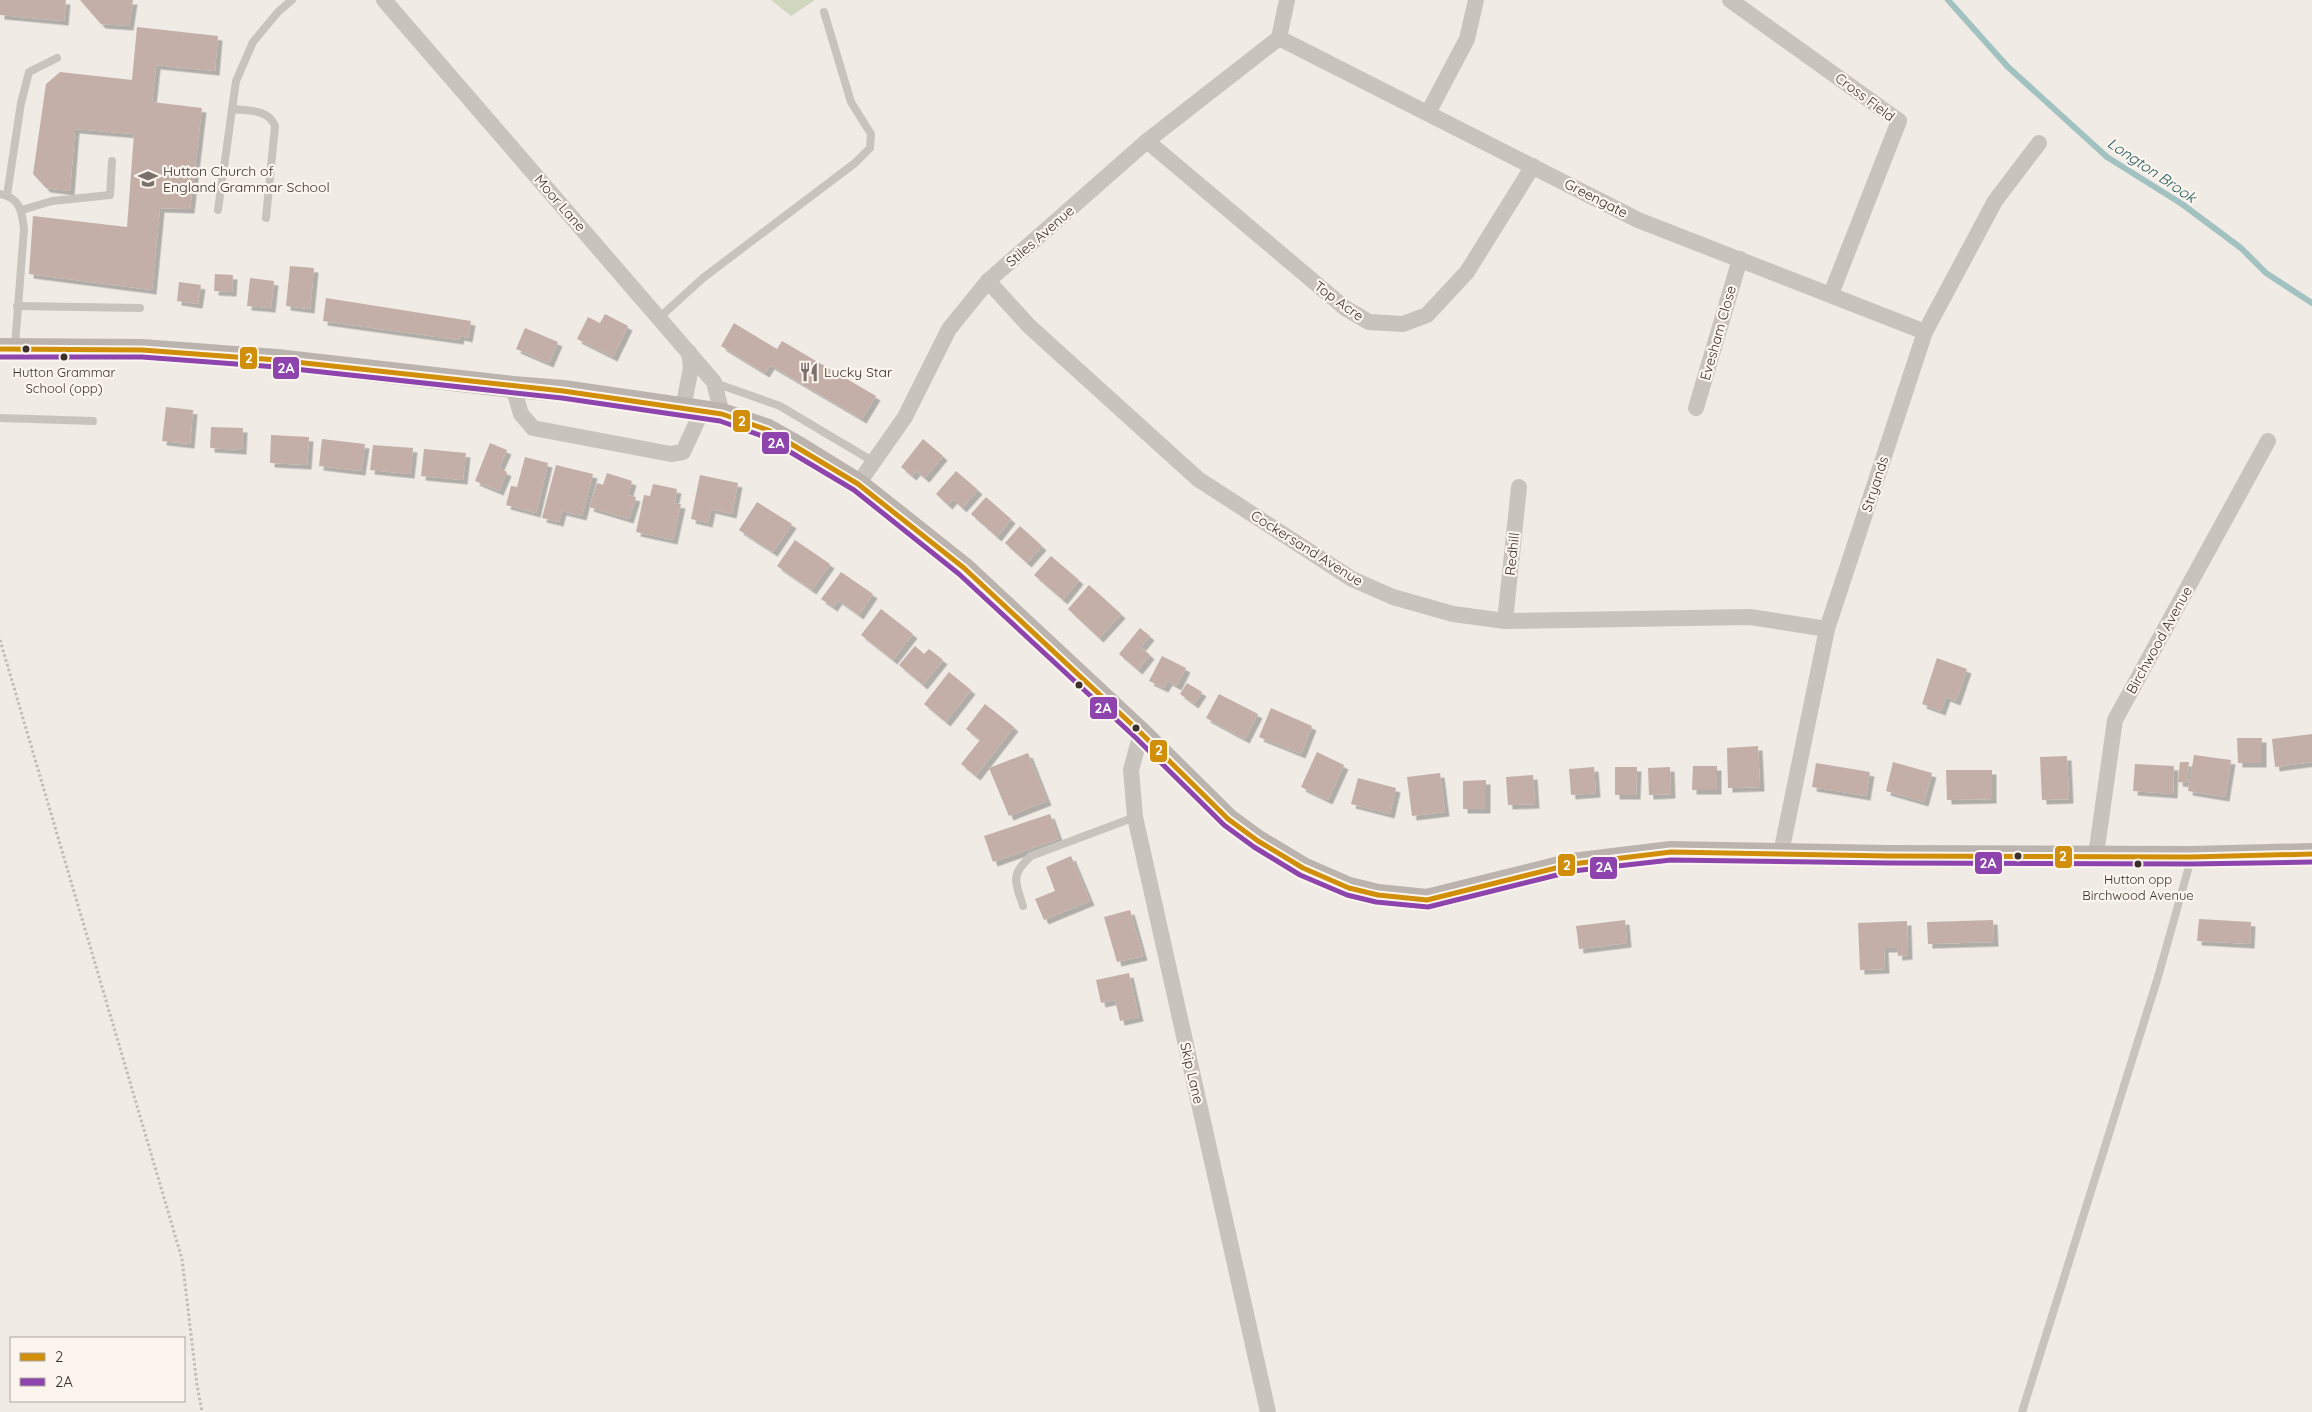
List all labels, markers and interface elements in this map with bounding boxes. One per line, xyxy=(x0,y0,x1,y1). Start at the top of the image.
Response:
street label: Cross Field xyxy=(1832,69,1898,125)
water label: Longton Brook xyxy=(2104,133,2202,208)
place label: Hutton Church of England Grammar School xyxy=(163,162,330,196)
school or university icon: Hutton Church of England Grammar School xyxy=(137,168,159,190)
street label: Moor Lane xyxy=(530,171,590,235)
street label: Greengate xyxy=(1561,174,1631,222)
street label: Stiles Avenue xyxy=(1002,201,1078,271)
street label: Top Acre xyxy=(1311,277,1367,325)
street label: Evesham Close xyxy=(1696,283,1740,382)
unlabelled marker xyxy=(21,344,31,354)
line badge: 2 xyxy=(239,346,258,370)
text: 2 xyxy=(245,349,253,367)
marker: Hutton Grammar School (opp) xyxy=(59,352,69,362)
line badge: 2A xyxy=(272,356,300,380)
text: 2A xyxy=(278,359,295,377)
restaurant icon: Lucky Star xyxy=(798,361,820,383)
place label: Lucky Star xyxy=(824,363,893,381)
place label: Hutton Grammar School (opp) xyxy=(13,364,115,396)
line badge: 2 xyxy=(732,409,751,433)
text: 2 xyxy=(738,412,746,430)
line badge: 2A xyxy=(761,431,790,455)
text: 2A xyxy=(768,434,785,452)
street label: Stryands xyxy=(1858,454,1892,514)
street label: Cockersand Avenue xyxy=(1248,506,1366,590)
street label: Redhill xyxy=(1501,532,1523,576)
street label: Birchwood Avenue xyxy=(2122,583,2196,697)
unlabelled marker xyxy=(1074,680,1084,690)
line badge: 2A xyxy=(1089,696,1118,720)
text: 2A xyxy=(1095,699,1112,717)
unlabelled marker xyxy=(1131,723,1141,733)
line badge: 2 xyxy=(1149,739,1168,763)
text: 2 xyxy=(1155,741,1163,759)
line badge: 2 xyxy=(2054,845,2073,869)
text: 2 xyxy=(2059,847,2067,865)
line badge: 2A xyxy=(1974,851,2003,875)
unlabelled marker xyxy=(2013,851,2023,861)
line badge: 2 xyxy=(1557,853,1576,877)
text: 2A xyxy=(1980,854,1997,872)
text: 2 xyxy=(1563,856,1571,874)
line badge: 2A xyxy=(1589,856,1618,880)
text: 2A xyxy=(1596,858,1613,876)
marker: Hutton opp Birchwood Avenue xyxy=(2133,859,2143,869)
place label: Hutton opp Birchwood Avenue xyxy=(2082,871,2194,903)
street label: Skip Lane xyxy=(1176,1040,1208,1106)
legend xyxy=(10,1337,185,1402)
text: 2 xyxy=(55,1347,63,1366)
text: 2A xyxy=(55,1372,73,1391)

